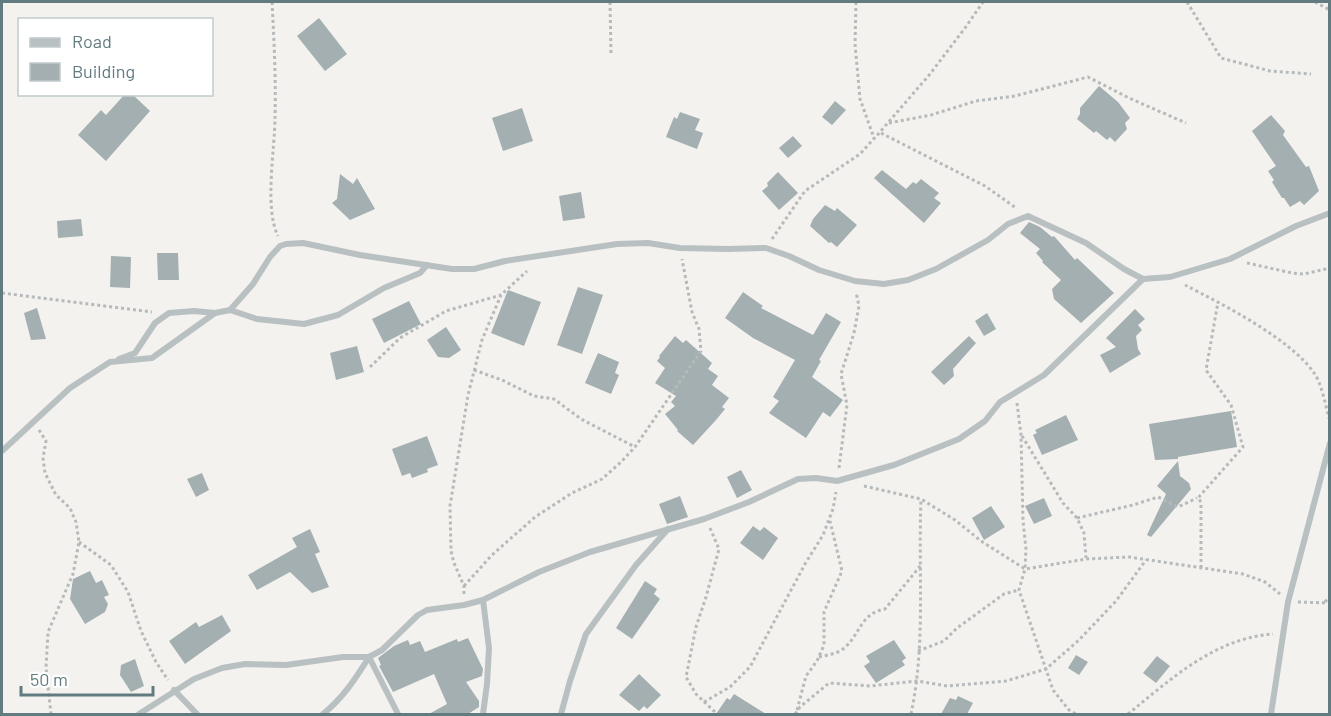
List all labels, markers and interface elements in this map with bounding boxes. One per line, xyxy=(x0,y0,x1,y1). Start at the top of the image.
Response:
legend xyxy=(18,18,213,96)
text: Road xyxy=(72,30,112,52)
text: Building xyxy=(72,60,135,82)
scale bar xyxy=(21,659,153,697)
text: 50 m xyxy=(30,668,68,690)

